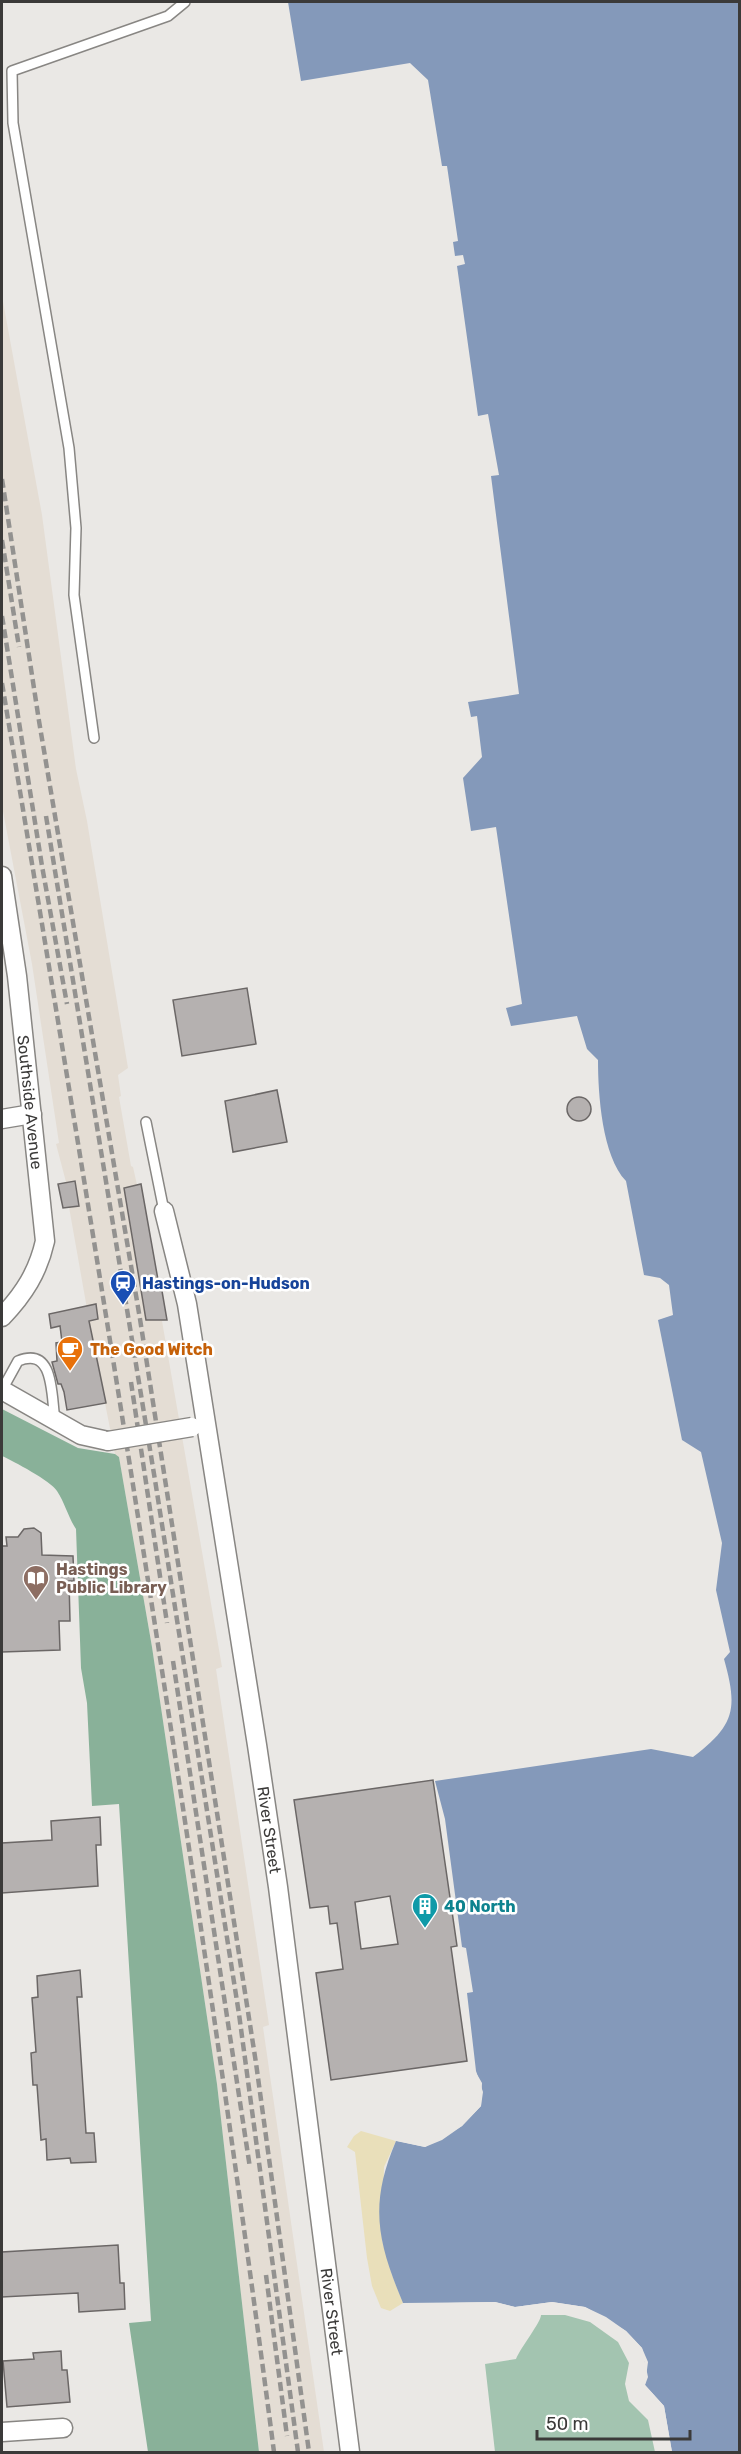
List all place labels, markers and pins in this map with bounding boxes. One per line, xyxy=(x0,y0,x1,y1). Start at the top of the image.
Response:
station icon: Hastings-on-Hudson xyxy=(108,1268,138,1306)
place label: Hastings-on-Hudson xyxy=(142,1274,310,1293)
cafe icon: The Good Witch xyxy=(55,1334,85,1372)
place label: The Good Witch xyxy=(90,1340,213,1359)
place label: Hastings Public Library xyxy=(56,1560,167,1597)
library icon: Hastings Public Library xyxy=(21,1563,51,1601)
building icon: 40 North xyxy=(410,1891,440,1929)
place label: 40 North xyxy=(444,1897,516,1916)

